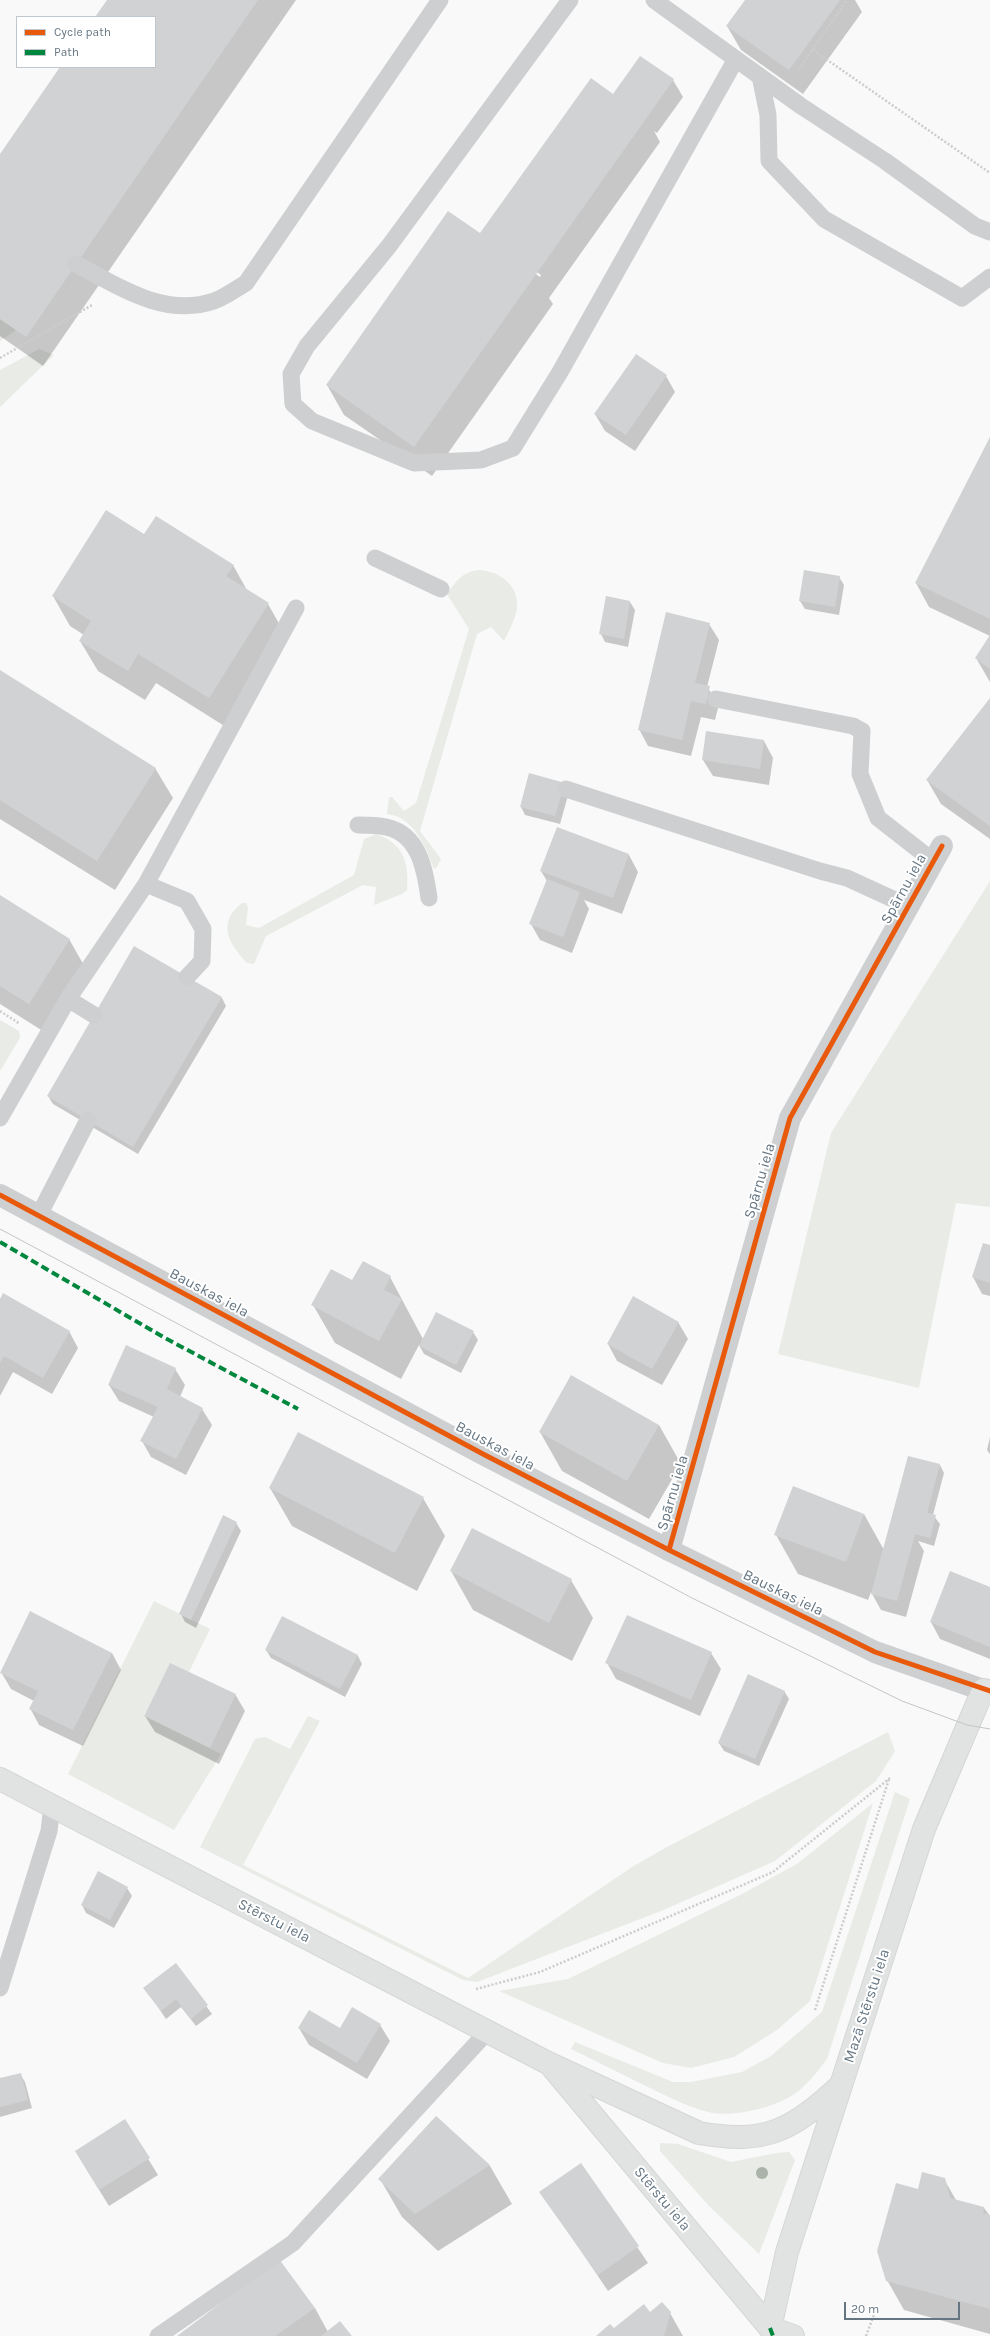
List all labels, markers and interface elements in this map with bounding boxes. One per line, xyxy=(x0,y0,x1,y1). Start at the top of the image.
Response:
legend xyxy=(16,16,156,68)
text: Cycle path xyxy=(54,25,111,39)
text: Path xyxy=(54,45,79,59)
street label: Spārnu iela xyxy=(877,851,931,927)
street label: Spārnu iela xyxy=(741,1141,779,1221)
street label: Bauskas iela xyxy=(166,1265,252,1321)
street label: Bauskas iela xyxy=(452,1418,538,1474)
street label: Spārnu iela xyxy=(654,1453,692,1533)
street label: Bauskas iela xyxy=(740,1566,826,1620)
street label: Stērstu iela xyxy=(235,1895,313,1947)
street label: Mazā Stērstu iela xyxy=(840,1947,894,2065)
street label: Stērstu iela xyxy=(630,2163,694,2235)
scale bar xyxy=(846,2294,962,2320)
text: 20 m xyxy=(851,2302,879,2316)

